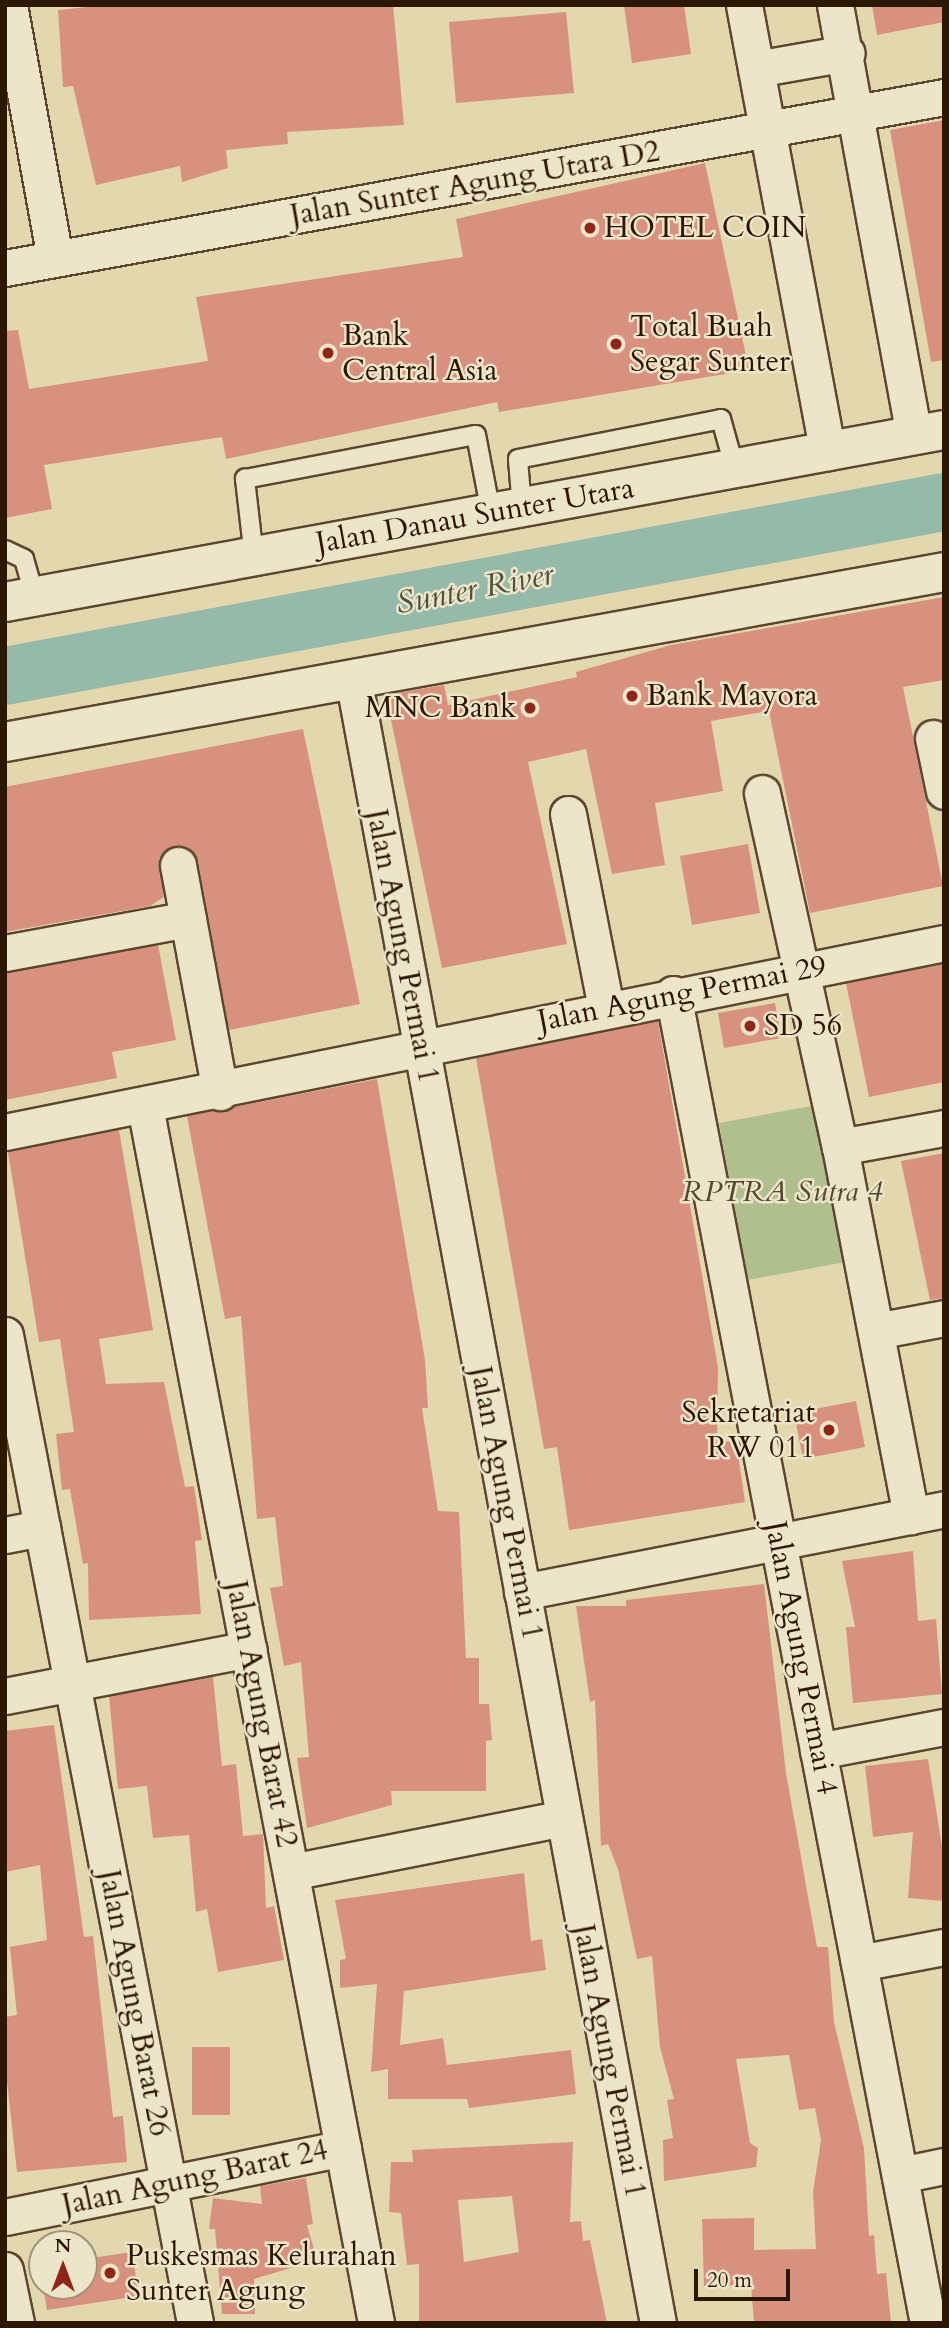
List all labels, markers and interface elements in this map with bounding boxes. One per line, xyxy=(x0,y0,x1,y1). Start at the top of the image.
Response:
street label: Jalan Sunter Agung Utara D2 xyxy=(287,134,663,234)
place label: HOTEL COIN xyxy=(604,210,806,246)
marker: HOTEL COIN xyxy=(582,220,598,236)
place label: Total Buah Segar Sunter xyxy=(630,309,790,380)
place label: Bank Central Asia xyxy=(342,318,497,388)
marker: Total Buah Segar Sunter xyxy=(608,336,624,352)
marker: Bank Central Asia xyxy=(320,345,336,361)
street label: Jalan Danau Sunter Utara xyxy=(313,470,637,562)
water label: Sunter River xyxy=(393,555,557,623)
place label: Bank Mayora xyxy=(646,678,818,714)
marker: Bank Mayora xyxy=(624,688,640,704)
place label: MNC Bank xyxy=(365,690,516,726)
marker: MNC Bank xyxy=(522,700,538,716)
street label: Jalan Agung Permai 1 xyxy=(358,806,446,1086)
street label: Jalan Agung Permai 29 xyxy=(535,948,829,1040)
place label: SD 56 xyxy=(764,1008,842,1044)
marker: SD 56 xyxy=(742,1018,758,1034)
park label: RPTRA Sutra 4 xyxy=(682,1174,882,1210)
street label: Jalan Agung Permai 1 xyxy=(462,1363,550,1643)
place label: Sekretariat RW 011 xyxy=(681,1395,815,1466)
marker: Sekretariat RW 011 xyxy=(821,1422,837,1438)
street label: Jalan Agung Permai 4 xyxy=(757,1518,845,1798)
street label: Jalan Agung Barat 42 xyxy=(217,1578,305,1850)
street label: Jalan Agung Barat 26 xyxy=(90,1867,178,2139)
street label: Jalan Agung Permai 1 xyxy=(565,1921,653,2201)
street label: Jalan Agung Barat 24 xyxy=(59,2132,331,2224)
north arrow xyxy=(28,2230,98,2300)
text: N xyxy=(55,2233,71,2259)
place label: Puskesmas Kelurahan Sunter Agung xyxy=(126,2238,397,2308)
scale bar xyxy=(697,2254,793,2298)
marker: Puskesmas Kelurahan Sunter Agung xyxy=(100,2263,120,2283)
text: 20 m xyxy=(707,2266,752,2295)

